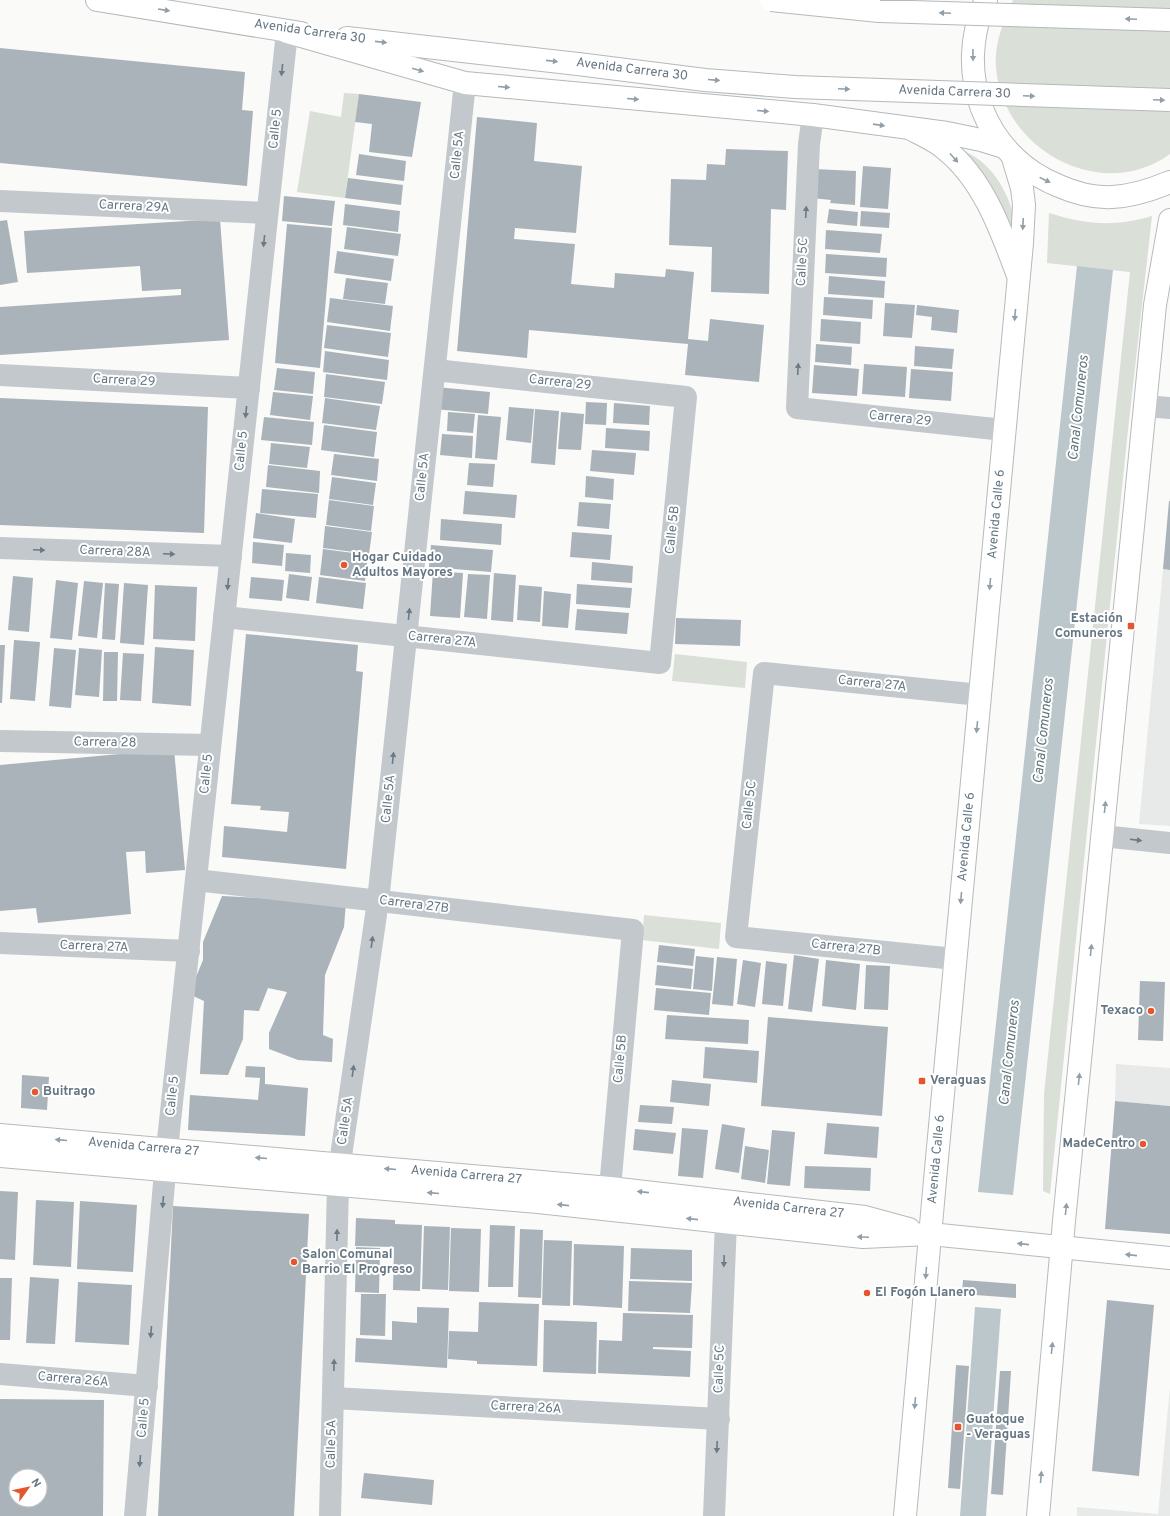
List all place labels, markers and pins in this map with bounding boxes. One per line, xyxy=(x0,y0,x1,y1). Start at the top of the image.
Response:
place label: Hogar Cuidado Adultos Mayores xyxy=(352,550,453,581)
marker: Hogar Cuidado Adultos Mayores xyxy=(339,560,349,570)
place label: Estación Comuneros xyxy=(1055,611,1123,642)
marker: Estación Comuneros xyxy=(1126,621,1136,631)
place label: Texaco xyxy=(1100,1003,1143,1019)
marker: Texaco xyxy=(1146,1006,1156,1016)
place label: Veraguas xyxy=(930,1073,986,1089)
marker: Veraguas xyxy=(917,1076,927,1086)
place label: Buitrago xyxy=(43,1084,95,1100)
marker: Buitrago xyxy=(30,1087,40,1097)
place label: MadeCentro xyxy=(1062,1136,1135,1152)
marker: MadeCentro xyxy=(1138,1139,1148,1149)
place label: Salon Comunal Barrio El Progreso xyxy=(302,1247,413,1278)
marker: Salon Comunal Barrio El Progreso xyxy=(289,1257,299,1267)
place label: El Fogón Llanero xyxy=(875,1285,976,1301)
marker: El Fogón Llanero xyxy=(862,1288,872,1298)
place label: Guatoque - Veraguas xyxy=(966,1412,1031,1443)
marker: Guatoque - Veraguas xyxy=(953,1422,963,1432)

